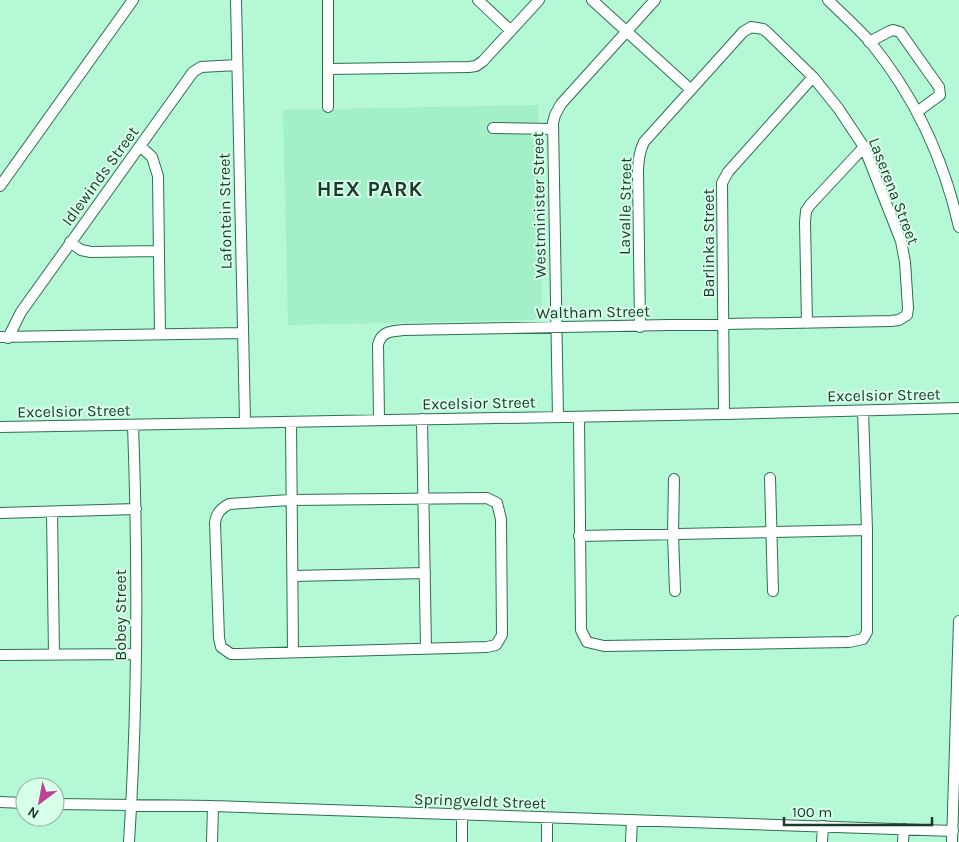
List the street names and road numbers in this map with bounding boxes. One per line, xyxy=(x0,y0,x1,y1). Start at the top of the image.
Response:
street label: Idlewinds Street xyxy=(58,123,142,229)
street label: Westminister Street xyxy=(528,131,550,279)
street label: Laserena Street xyxy=(865,135,923,247)
street label: Lafontein Street xyxy=(214,153,236,269)
street label: Lavalle Street xyxy=(615,157,635,255)
street label: Barlinka Street xyxy=(699,189,718,297)
street label: Waltham Street xyxy=(536,302,650,322)
street label: Excelsior Street xyxy=(827,385,941,405)
street label: Excelsior Street xyxy=(422,393,536,413)
street label: Excelsior Street xyxy=(17,401,131,421)
street label: Bobey Street xyxy=(111,569,130,661)
street label: Springveldt Street xyxy=(414,789,546,813)

